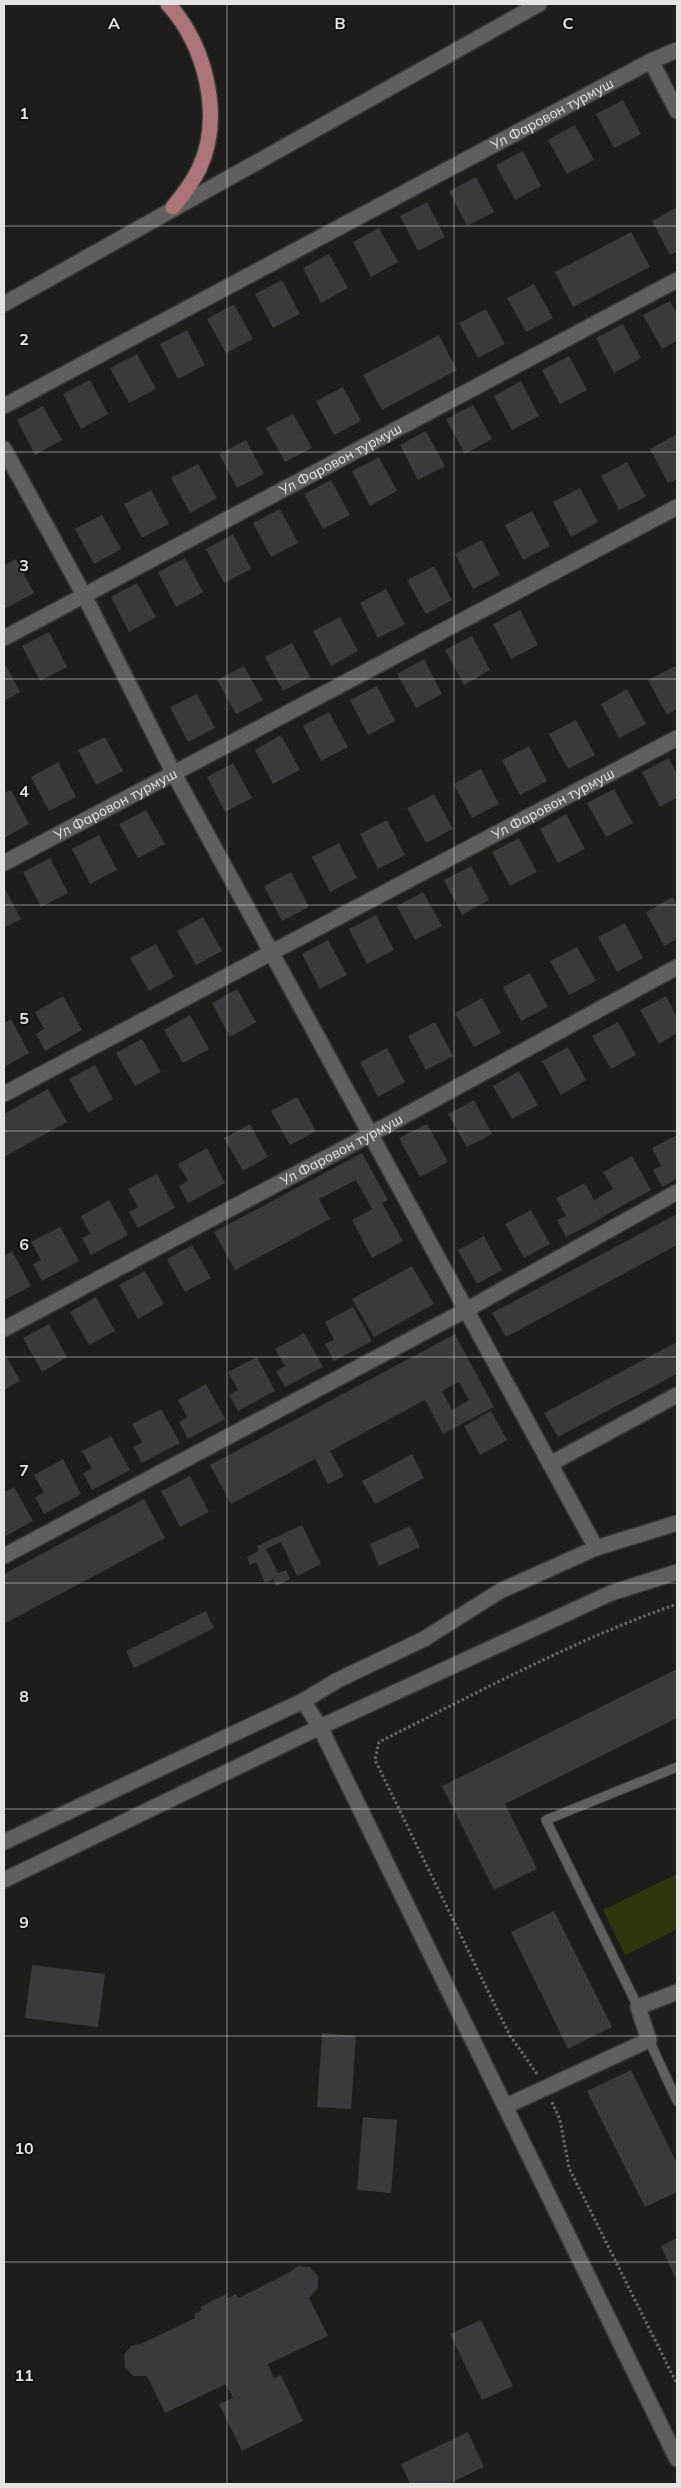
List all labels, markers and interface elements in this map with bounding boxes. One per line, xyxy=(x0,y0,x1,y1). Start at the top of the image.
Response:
text: A xyxy=(108,13,120,33)
text: B xyxy=(334,13,346,33)
text: C xyxy=(563,13,574,33)
street label: Ул Фаровон турмуш xyxy=(487,74,616,154)
text: 1 xyxy=(19,103,29,123)
text: 2 xyxy=(19,329,29,349)
street label: Ул Фаровон турмуш xyxy=(275,419,405,500)
text: 3 xyxy=(19,555,29,575)
street label: Ул Фаровон турмуш xyxy=(50,764,180,844)
street label: Ул Фаровон турмуш xyxy=(488,764,617,844)
text: 4 xyxy=(19,781,29,801)
text: 5 xyxy=(19,1008,29,1028)
street label: Ул Фаровон турмуш xyxy=(276,1110,406,1190)
text: 6 xyxy=(19,1234,29,1254)
text: 7 xyxy=(19,1460,29,1480)
text: 8 xyxy=(19,1686,29,1706)
text: 9 xyxy=(19,1912,29,1932)
text: 10 xyxy=(14,2138,34,2158)
text: 11 xyxy=(14,2365,34,2385)

